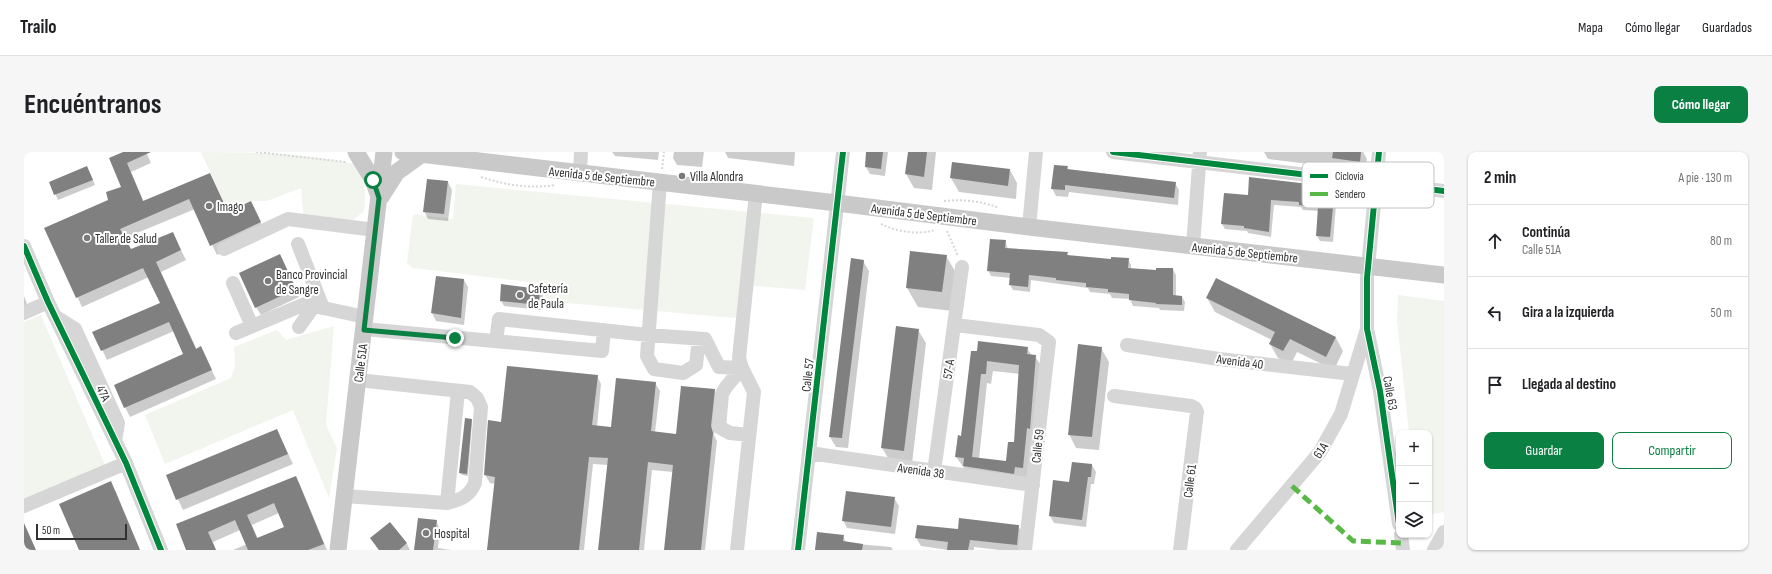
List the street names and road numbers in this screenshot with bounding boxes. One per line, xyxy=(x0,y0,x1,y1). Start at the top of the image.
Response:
street label: Avenida 5 de Septiembre xyxy=(547,163,656,191)
street label: Avenida 5 de Septiembre xyxy=(869,200,978,229)
street label: Avenida 5 de Septiembre xyxy=(1190,239,1299,267)
street label: Calle 51A xyxy=(351,342,371,383)
street label: Avenida 40 xyxy=(1214,351,1265,373)
street label: Calle 57 xyxy=(798,357,818,393)
street label: 57-A xyxy=(940,358,958,380)
street label: Calle 63 xyxy=(1379,375,1401,411)
street label: 47A xyxy=(92,383,114,404)
street label: Calle 59 xyxy=(1028,428,1048,464)
street label: 61A xyxy=(1310,439,1332,462)
street label: Avenida 38 xyxy=(895,460,946,482)
street label: Calle 61 xyxy=(1180,463,1200,499)

